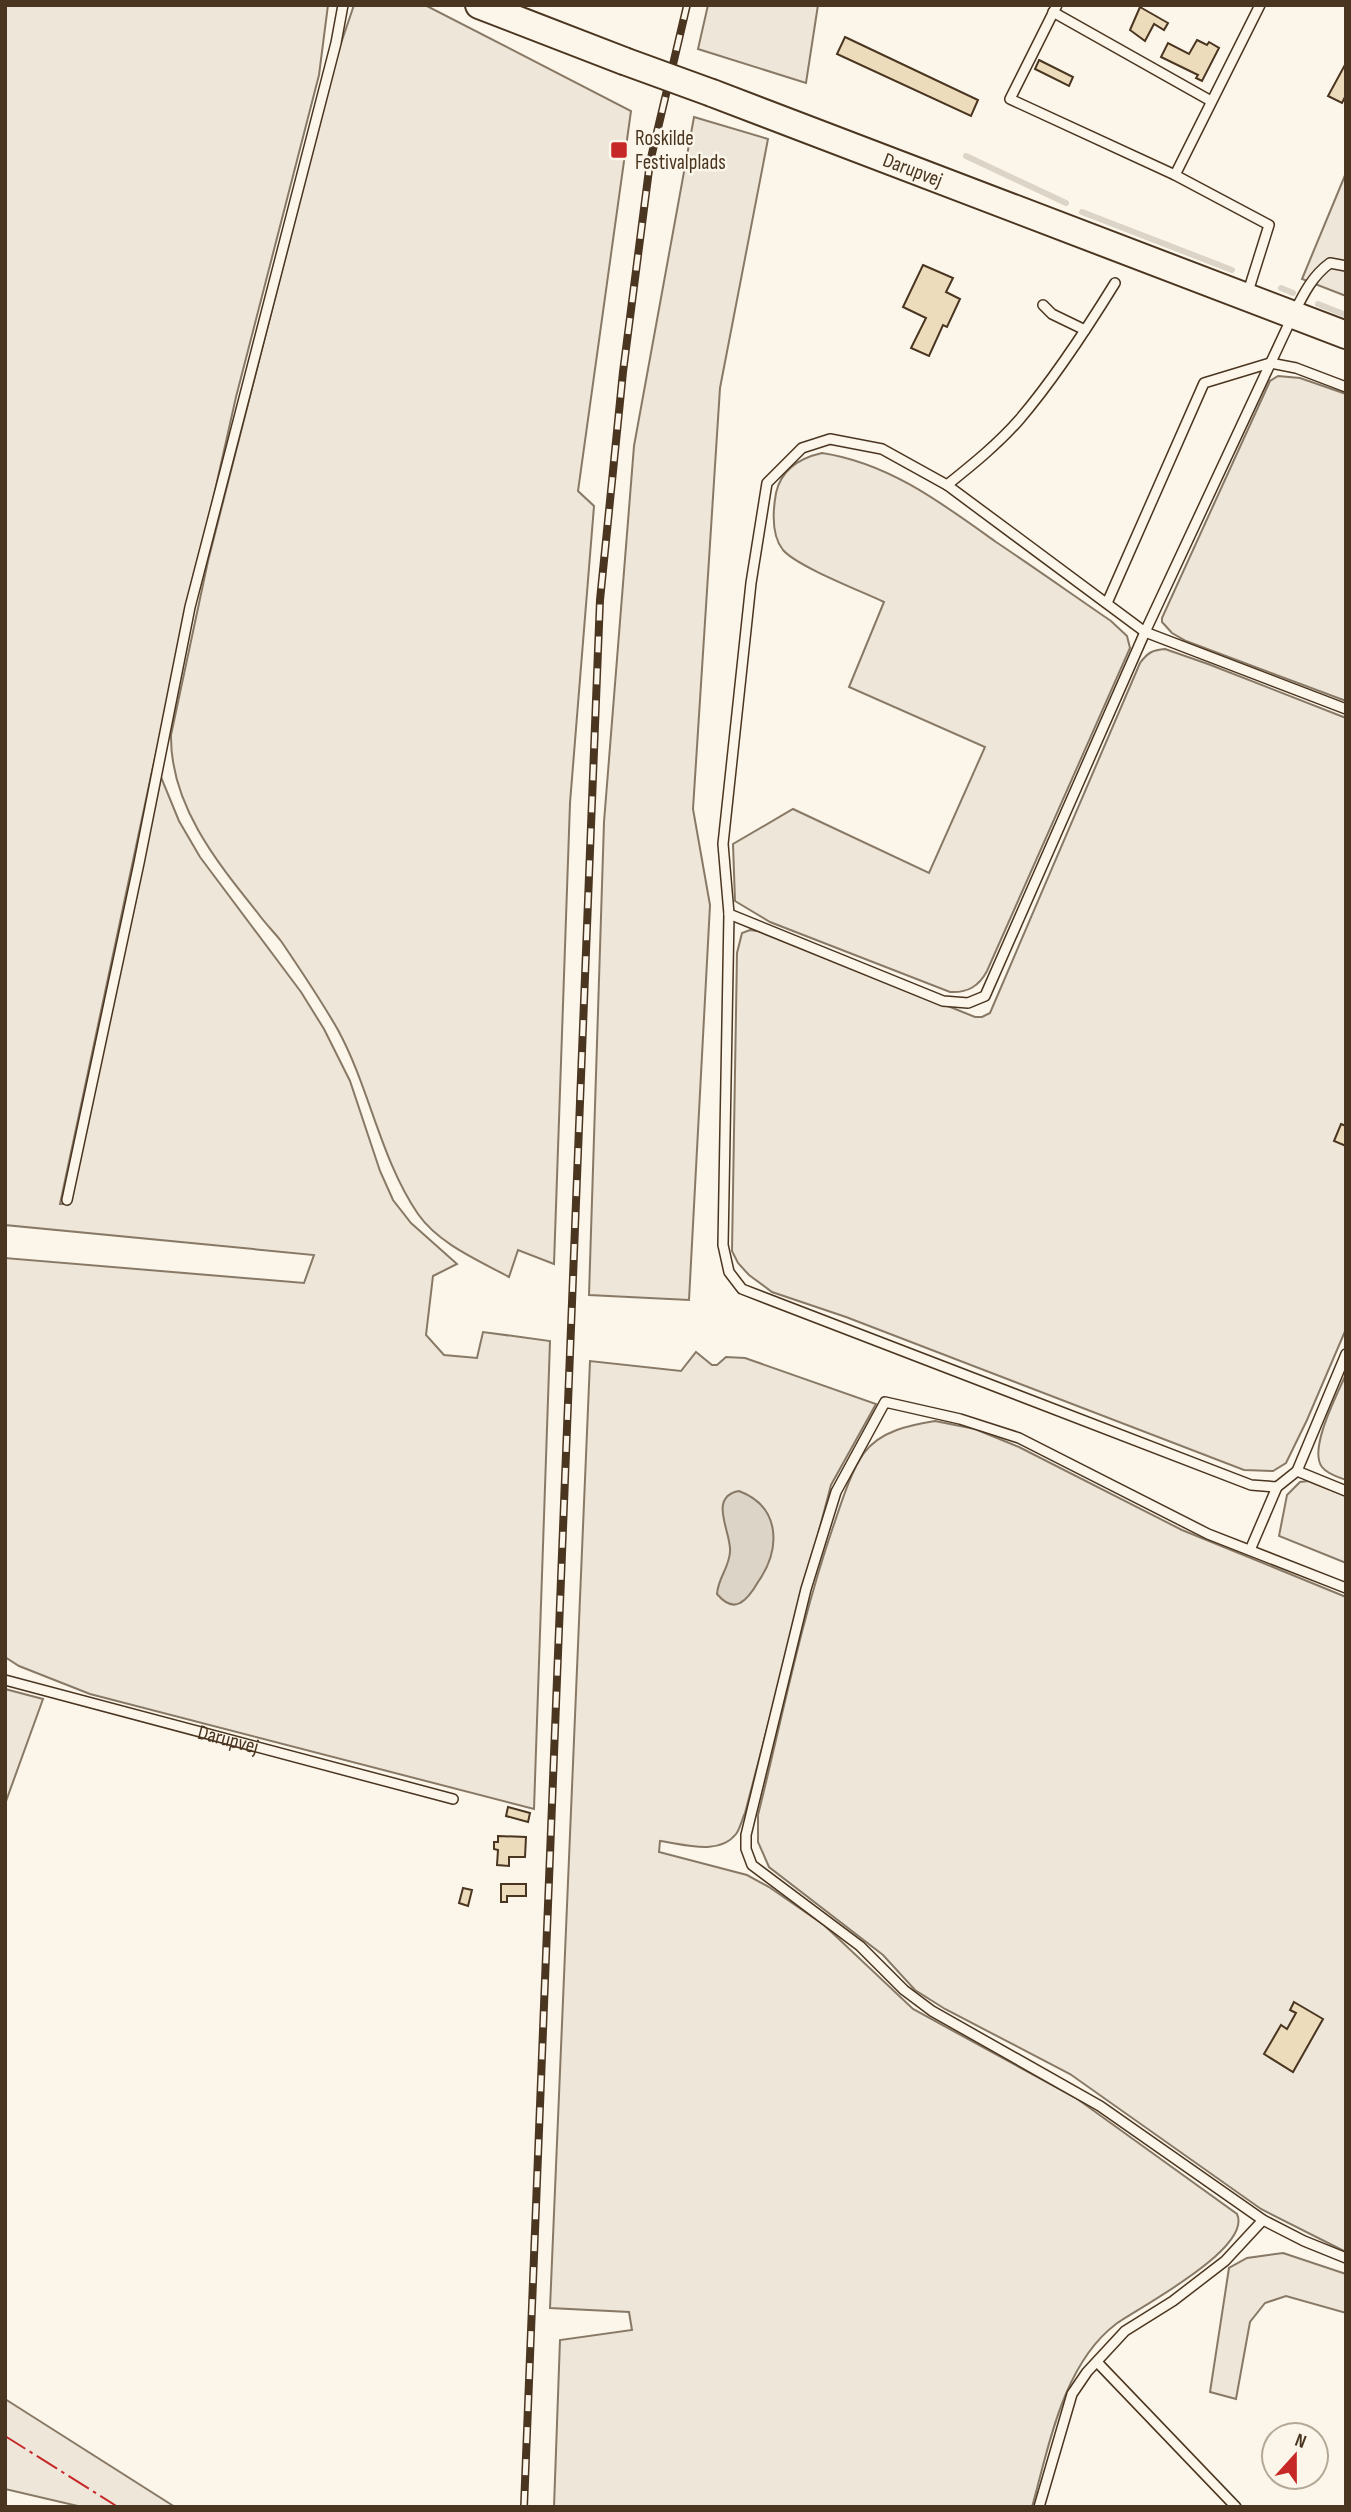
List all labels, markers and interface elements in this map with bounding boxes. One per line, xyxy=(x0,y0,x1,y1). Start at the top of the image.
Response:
place label: Roskilde Festivalplads xyxy=(635,126,726,175)
marker: Roskilde Festivalplads xyxy=(609,140,629,160)
street label: Darupvej xyxy=(879,147,946,193)
street label: Darupvej xyxy=(195,1720,261,1760)
north arrow xyxy=(1260,2421,1330,2491)
text: N xyxy=(1292,2429,1309,2454)

